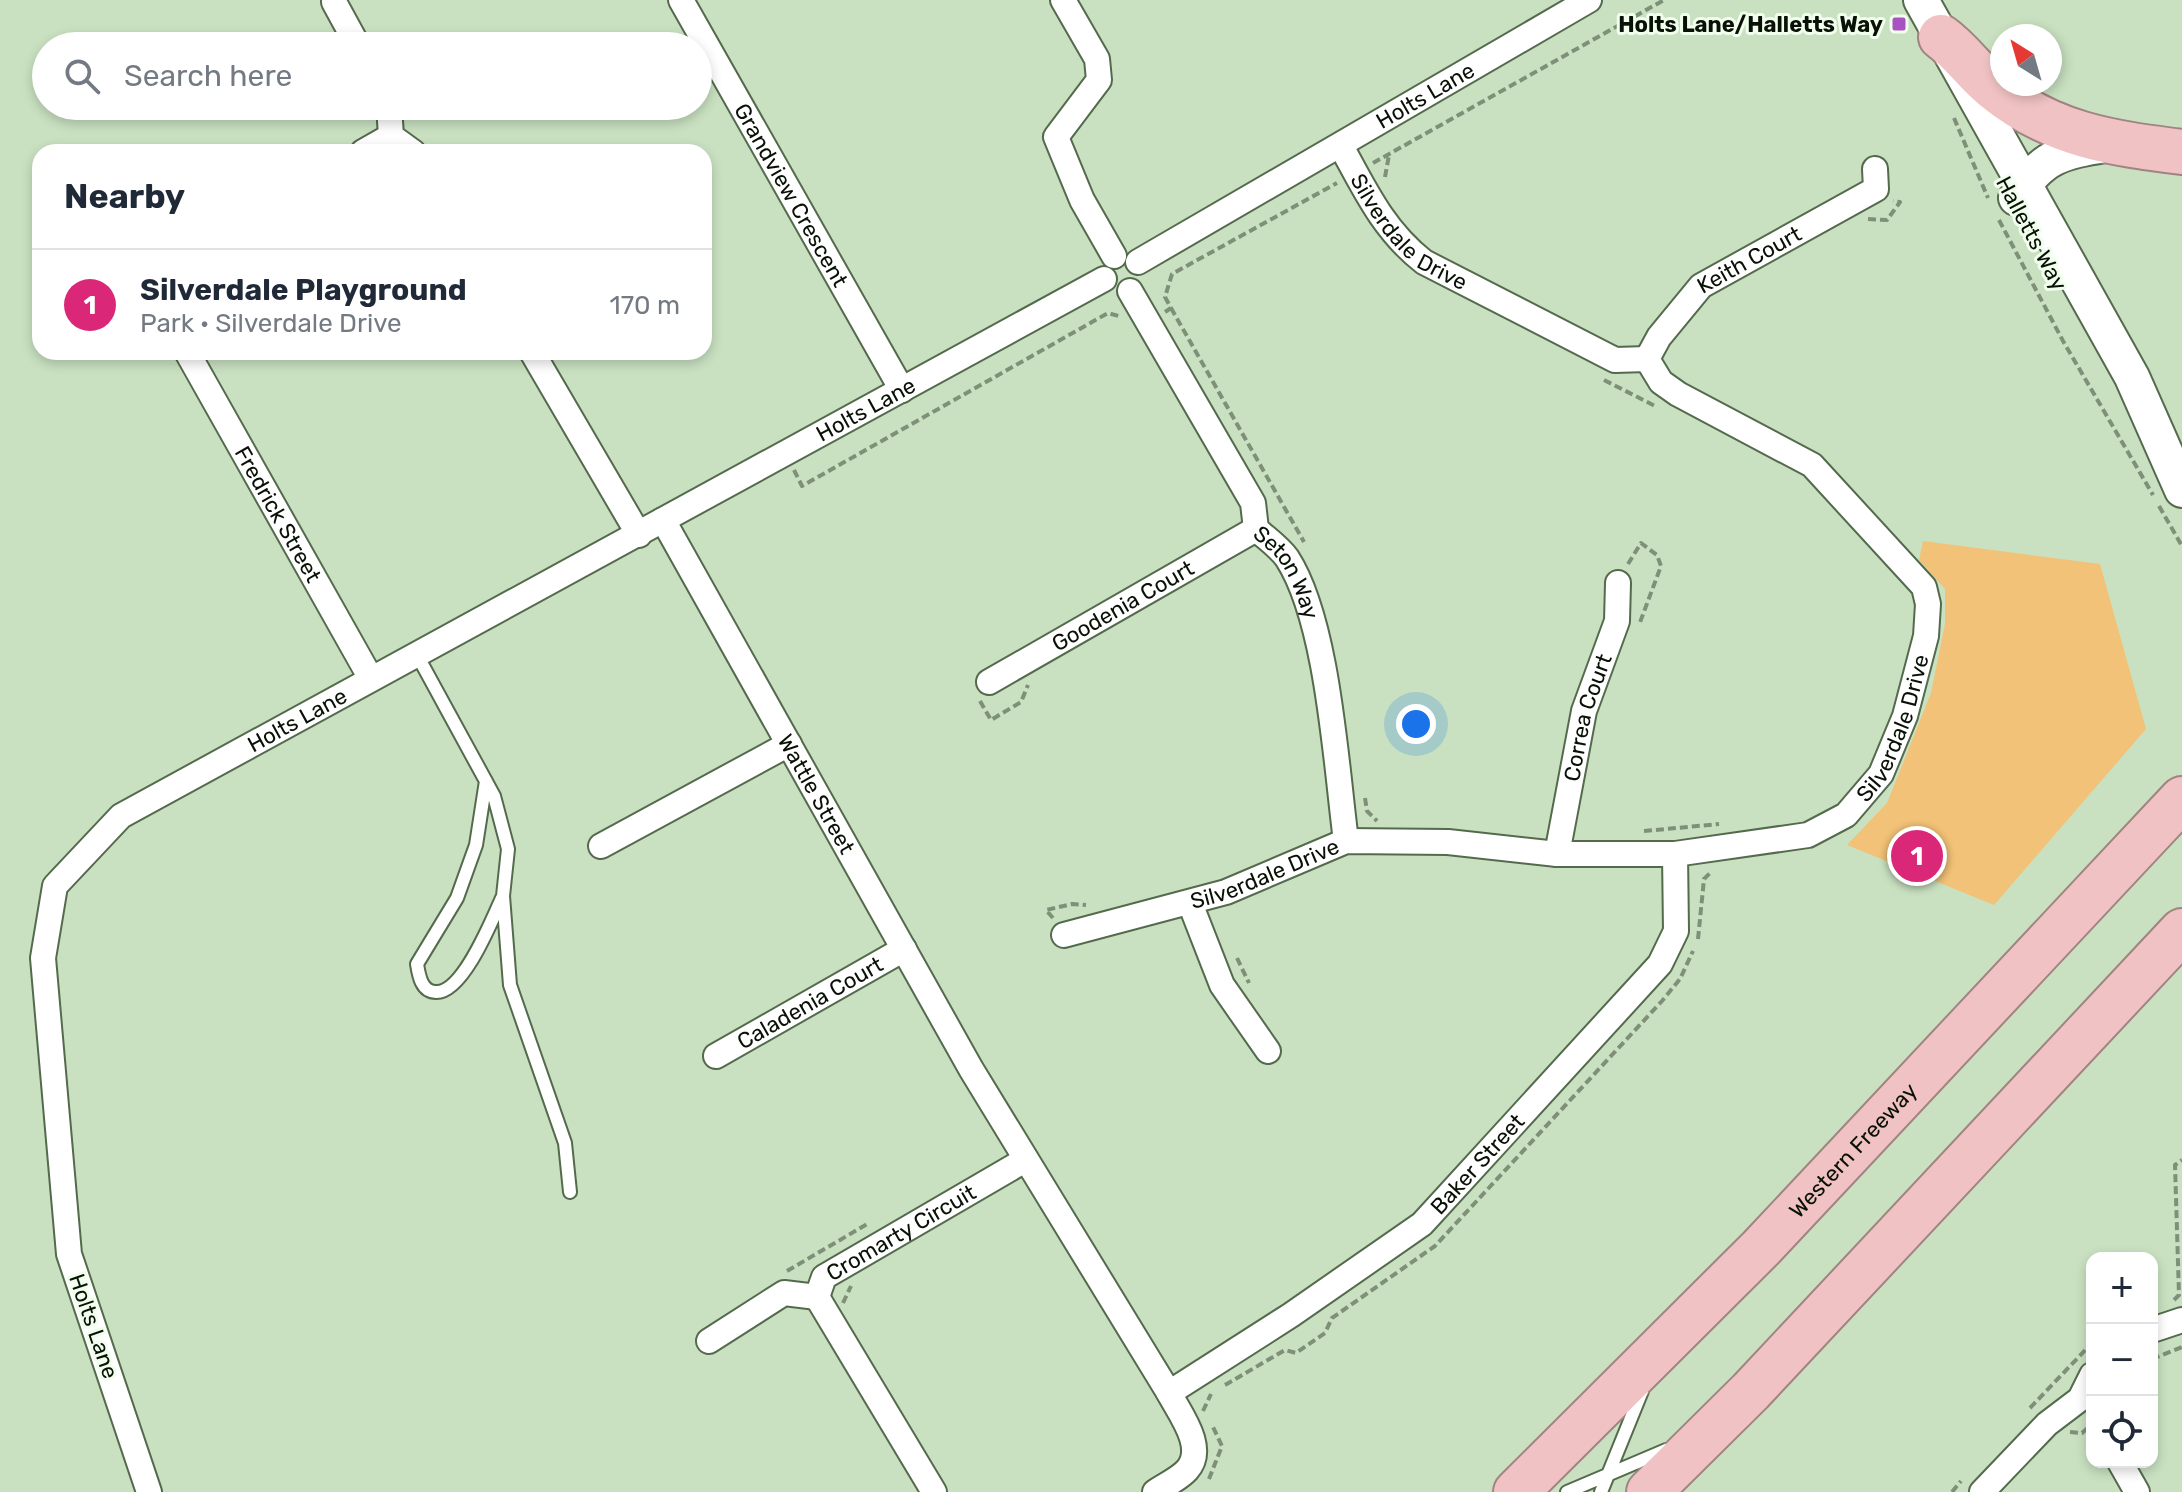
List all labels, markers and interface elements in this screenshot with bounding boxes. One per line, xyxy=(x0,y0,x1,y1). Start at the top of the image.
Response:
place label: Holts Lane/Halletts Way xyxy=(1618,11,1883,38)
marker: Holts Lane/Halletts Way xyxy=(1890,15,1908,33)
north arrow xyxy=(1990,24,2062,96)
search box xyxy=(32,32,712,120)
icon: search xyxy=(60,54,104,98)
street label: Holts Lane xyxy=(1371,57,1479,135)
text: Search here xyxy=(124,58,292,94)
street label: Grandview Crescent xyxy=(728,99,854,292)
street label: Silverdale Drive xyxy=(1344,169,1472,296)
street label: Halletts Way xyxy=(1990,172,2073,295)
text: Nearby xyxy=(64,176,185,217)
street label: Keith Court xyxy=(1692,220,1806,300)
text: Silverdale Playground xyxy=(140,272,467,308)
text: 1 xyxy=(84,290,96,321)
text: 170 m xyxy=(610,290,680,321)
text: Park · Silverdale Drive xyxy=(140,308,402,339)
street label: Holts Lane xyxy=(812,372,920,448)
street label: Fredrick Street xyxy=(229,441,327,588)
street label: Seton Way xyxy=(1248,520,1325,622)
street label: Goodenia Court xyxy=(1047,554,1199,657)
street label: Correa Court xyxy=(1558,650,1618,784)
street label: Silverdale Drive xyxy=(1850,651,1935,807)
street label: Holts Lane xyxy=(243,682,352,758)
your location xyxy=(1396,704,1436,744)
street label: Wattle Street xyxy=(772,729,861,859)
pin: 1 xyxy=(1891,826,1943,886)
street label: Silverdale Drive xyxy=(1187,833,1343,915)
street label: Caladenia Court xyxy=(732,951,888,1055)
street label: Western Freeway xyxy=(1783,1077,1923,1224)
street label: Baker Street xyxy=(1425,1108,1531,1220)
street label: Cromarty Circuit xyxy=(821,1178,981,1287)
map controls xyxy=(2086,1252,2158,1468)
button: + xyxy=(2086,1252,2158,1324)
street label: Holts Lane xyxy=(63,1270,124,1382)
button: − xyxy=(2086,1324,2158,1396)
button: locate xyxy=(2086,1396,2158,1468)

